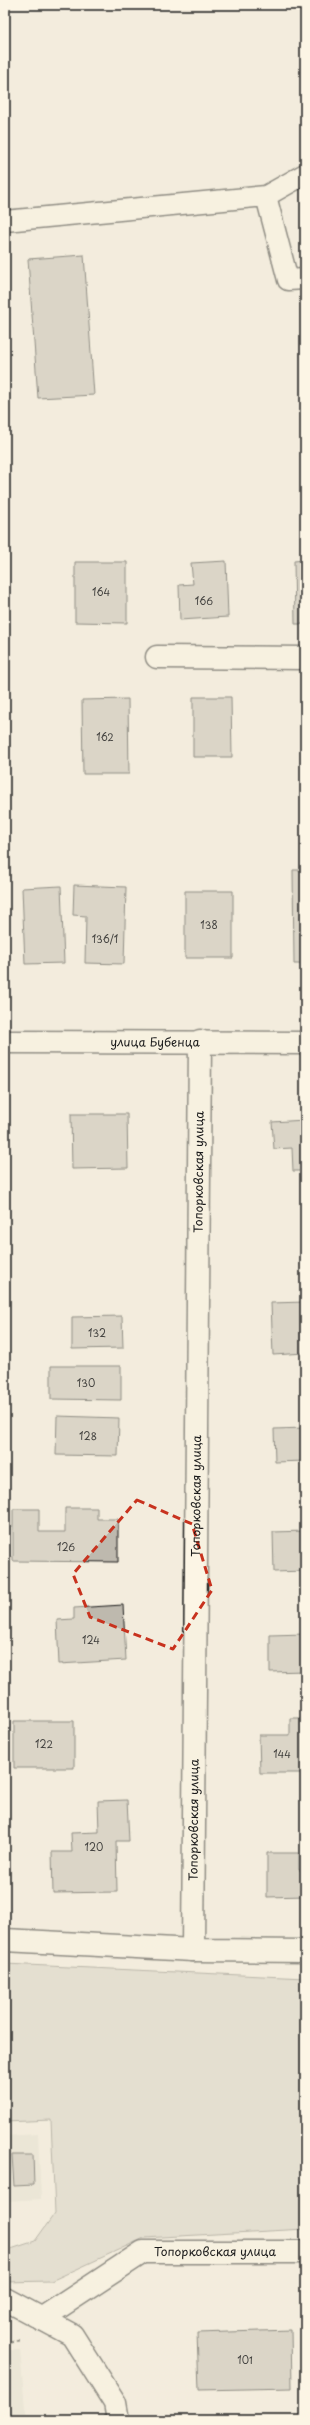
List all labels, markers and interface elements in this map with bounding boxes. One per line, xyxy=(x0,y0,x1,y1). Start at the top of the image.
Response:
house number: 164 xyxy=(92,584,110,599)
house number: 166 xyxy=(195,593,213,608)
house number: 162 xyxy=(96,729,114,744)
house number: 138 xyxy=(200,917,218,932)
house number: 136/1 xyxy=(92,931,118,946)
street label: улица Бубенца xyxy=(110,1032,200,1051)
street label: Топорковская улица xyxy=(189,1111,207,1233)
house number: 132 xyxy=(88,1325,106,1340)
house number: 130 xyxy=(77,1375,95,1390)
house number: 128 xyxy=(79,1428,97,1443)
street label: Топорковская улица xyxy=(186,1435,205,1557)
house number: 126 xyxy=(57,1539,75,1554)
house number: 124 xyxy=(82,1632,100,1647)
house number: 122 xyxy=(35,1736,53,1751)
house number: 144 xyxy=(273,1746,291,1761)
street label: Топорковская улица xyxy=(184,1758,202,1881)
house number: 120 xyxy=(85,1839,103,1854)
street label: Топорковская улица xyxy=(154,2242,276,2260)
house number: 101 xyxy=(237,2352,253,2367)

